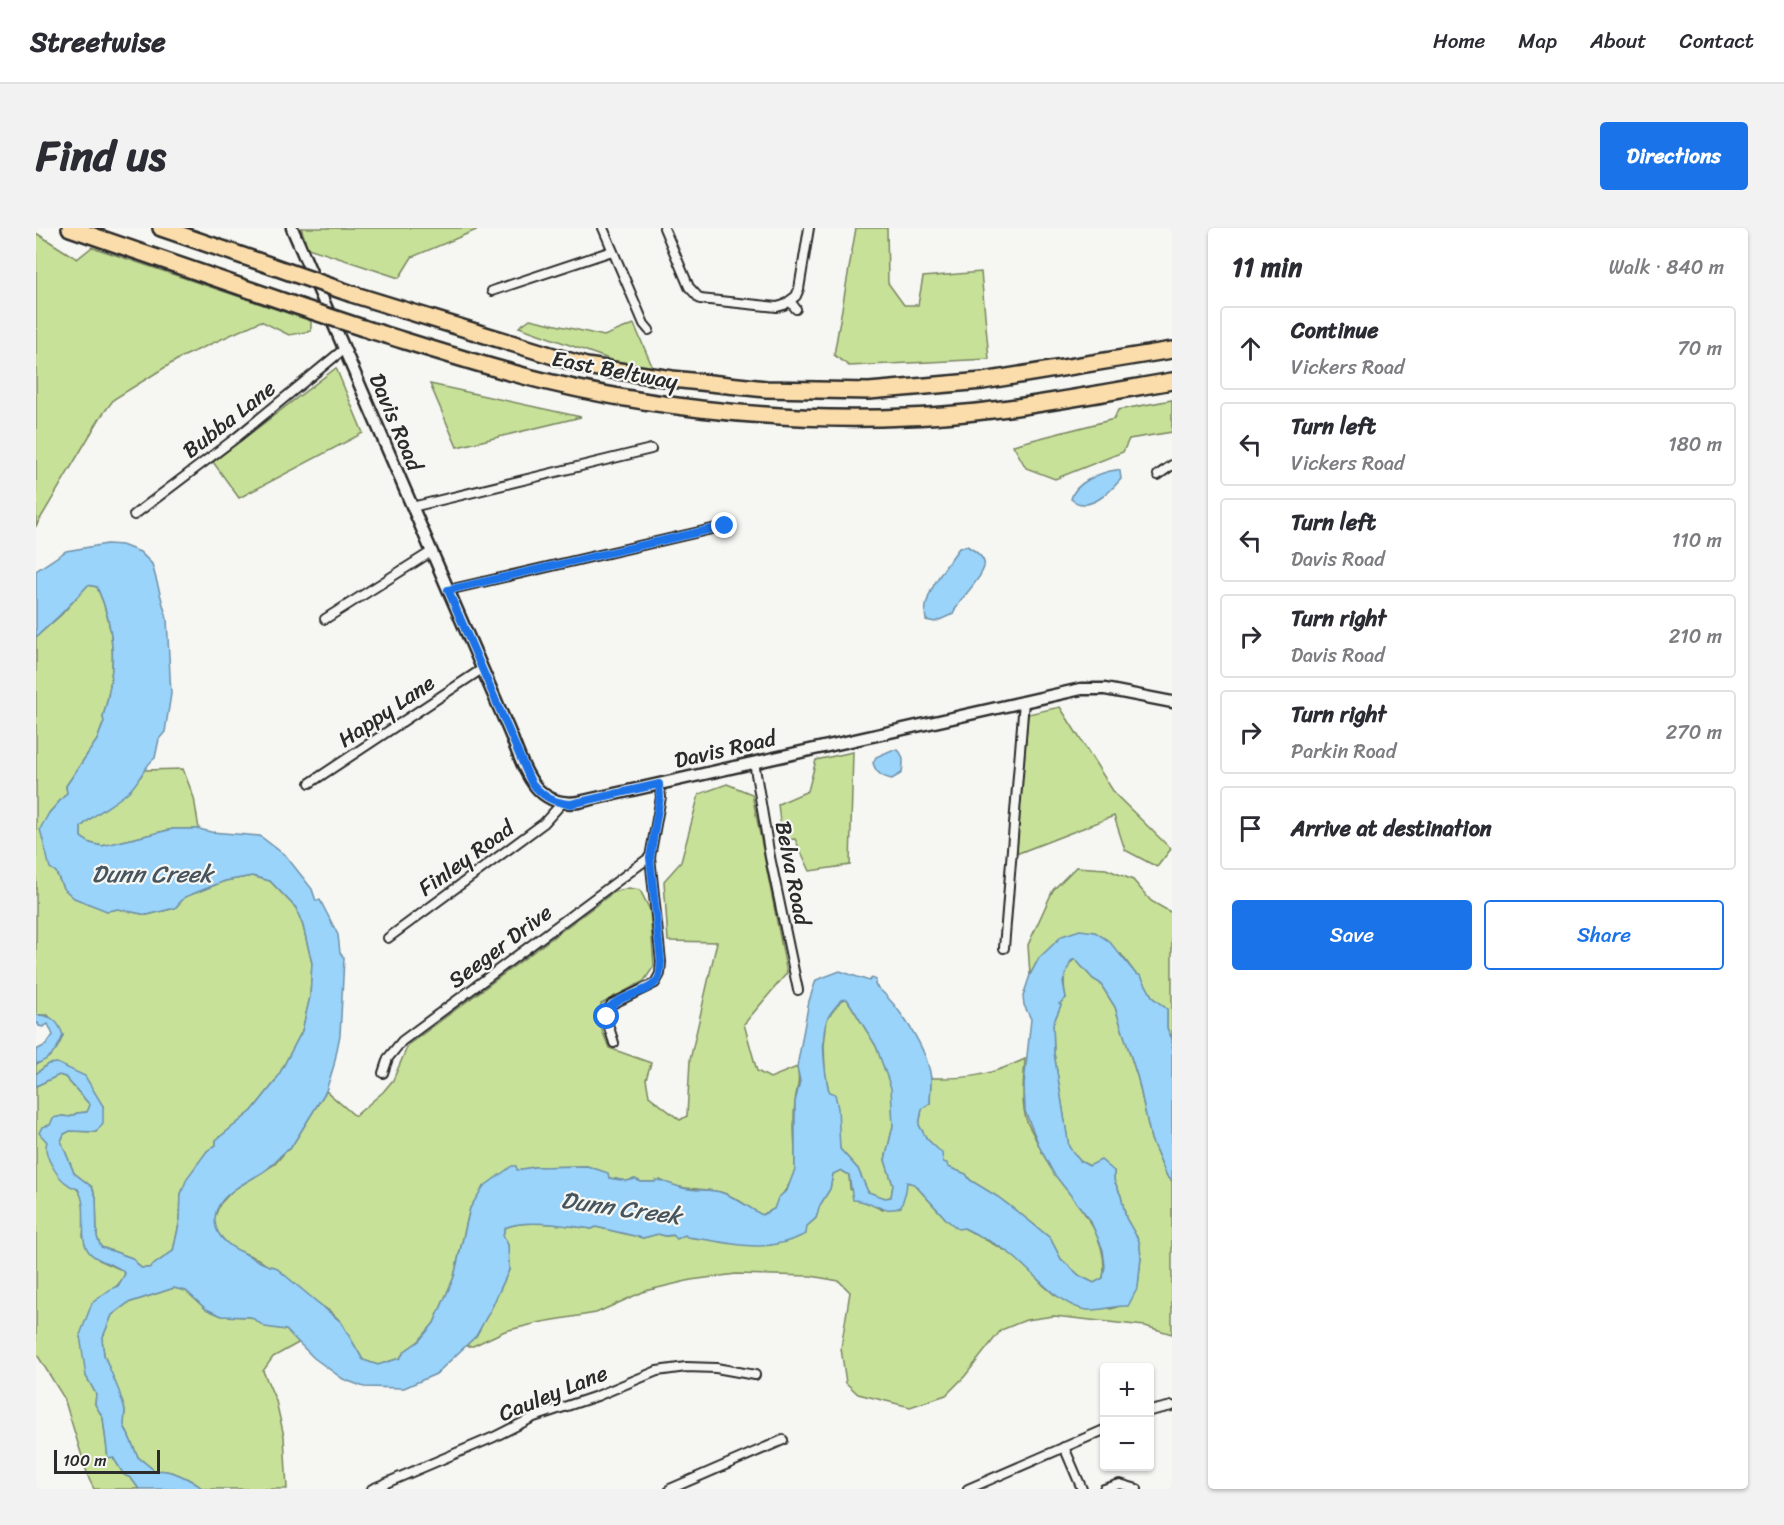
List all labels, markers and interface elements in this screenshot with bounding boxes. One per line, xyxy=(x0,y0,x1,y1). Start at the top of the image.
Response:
text: Streetwise xyxy=(30,17,166,66)
text: Home xyxy=(1433,22,1485,60)
text: Map xyxy=(1518,22,1557,60)
text: About xyxy=(1590,22,1647,60)
text: Contact xyxy=(1680,22,1754,60)
text: Find us xyxy=(36,119,166,193)
button: Directions xyxy=(1600,122,1748,190)
text: 11 min xyxy=(1232,244,1302,290)
text: Walk · 840 m xyxy=(1609,250,1724,285)
text: Continue xyxy=(1291,311,1379,350)
text: 70 m xyxy=(1677,331,1722,366)
icon: ahead xyxy=(1234,332,1267,365)
street label: East Beltway xyxy=(549,339,682,401)
text: Vickers Road xyxy=(1291,350,1405,385)
street label: Davis Road xyxy=(358,367,435,478)
street label: Bubba Lane xyxy=(173,370,285,468)
text: Turn left xyxy=(1291,407,1376,446)
text: 180 m xyxy=(1668,427,1722,462)
icon: left xyxy=(1234,428,1267,461)
text: Vickers Road xyxy=(1291,446,1405,481)
text: Turn left xyxy=(1291,503,1376,542)
route end xyxy=(711,512,737,538)
text: 110 m xyxy=(1672,523,1722,558)
icon: left xyxy=(1234,524,1267,557)
text: Davis Road xyxy=(1291,542,1385,577)
text: Turn right xyxy=(1291,599,1386,638)
text: 210 m xyxy=(1669,619,1722,654)
icon: right xyxy=(1234,620,1267,653)
text: Davis Road xyxy=(1291,638,1385,673)
street label: Happy Lane xyxy=(329,664,443,758)
text: Turn right xyxy=(1291,695,1386,734)
text: 270 m xyxy=(1666,715,1722,750)
icon: right xyxy=(1234,716,1267,749)
street label: Davis Road xyxy=(670,718,781,780)
text: Parkin Road xyxy=(1291,734,1396,769)
street label: Finley Road xyxy=(409,809,524,907)
text: Arrive at destination xyxy=(1291,809,1492,848)
icon: arrive xyxy=(1234,812,1267,845)
street label: Belva Road xyxy=(764,818,822,930)
water label: Dunn Creek xyxy=(92,853,216,895)
street label: Seeger Drive xyxy=(439,894,561,998)
button: Save xyxy=(1232,900,1472,970)
button: Share xyxy=(1484,900,1724,970)
route start xyxy=(593,1003,619,1029)
water label: Dunn Creek xyxy=(558,1179,687,1238)
street label: Cauley Lane xyxy=(492,1353,614,1433)
map controls xyxy=(1100,1363,1154,1471)
button: + xyxy=(1100,1363,1154,1417)
button: − xyxy=(1100,1417,1154,1471)
text: 100 m xyxy=(63,1446,107,1475)
scale bar xyxy=(54,1447,160,1474)

